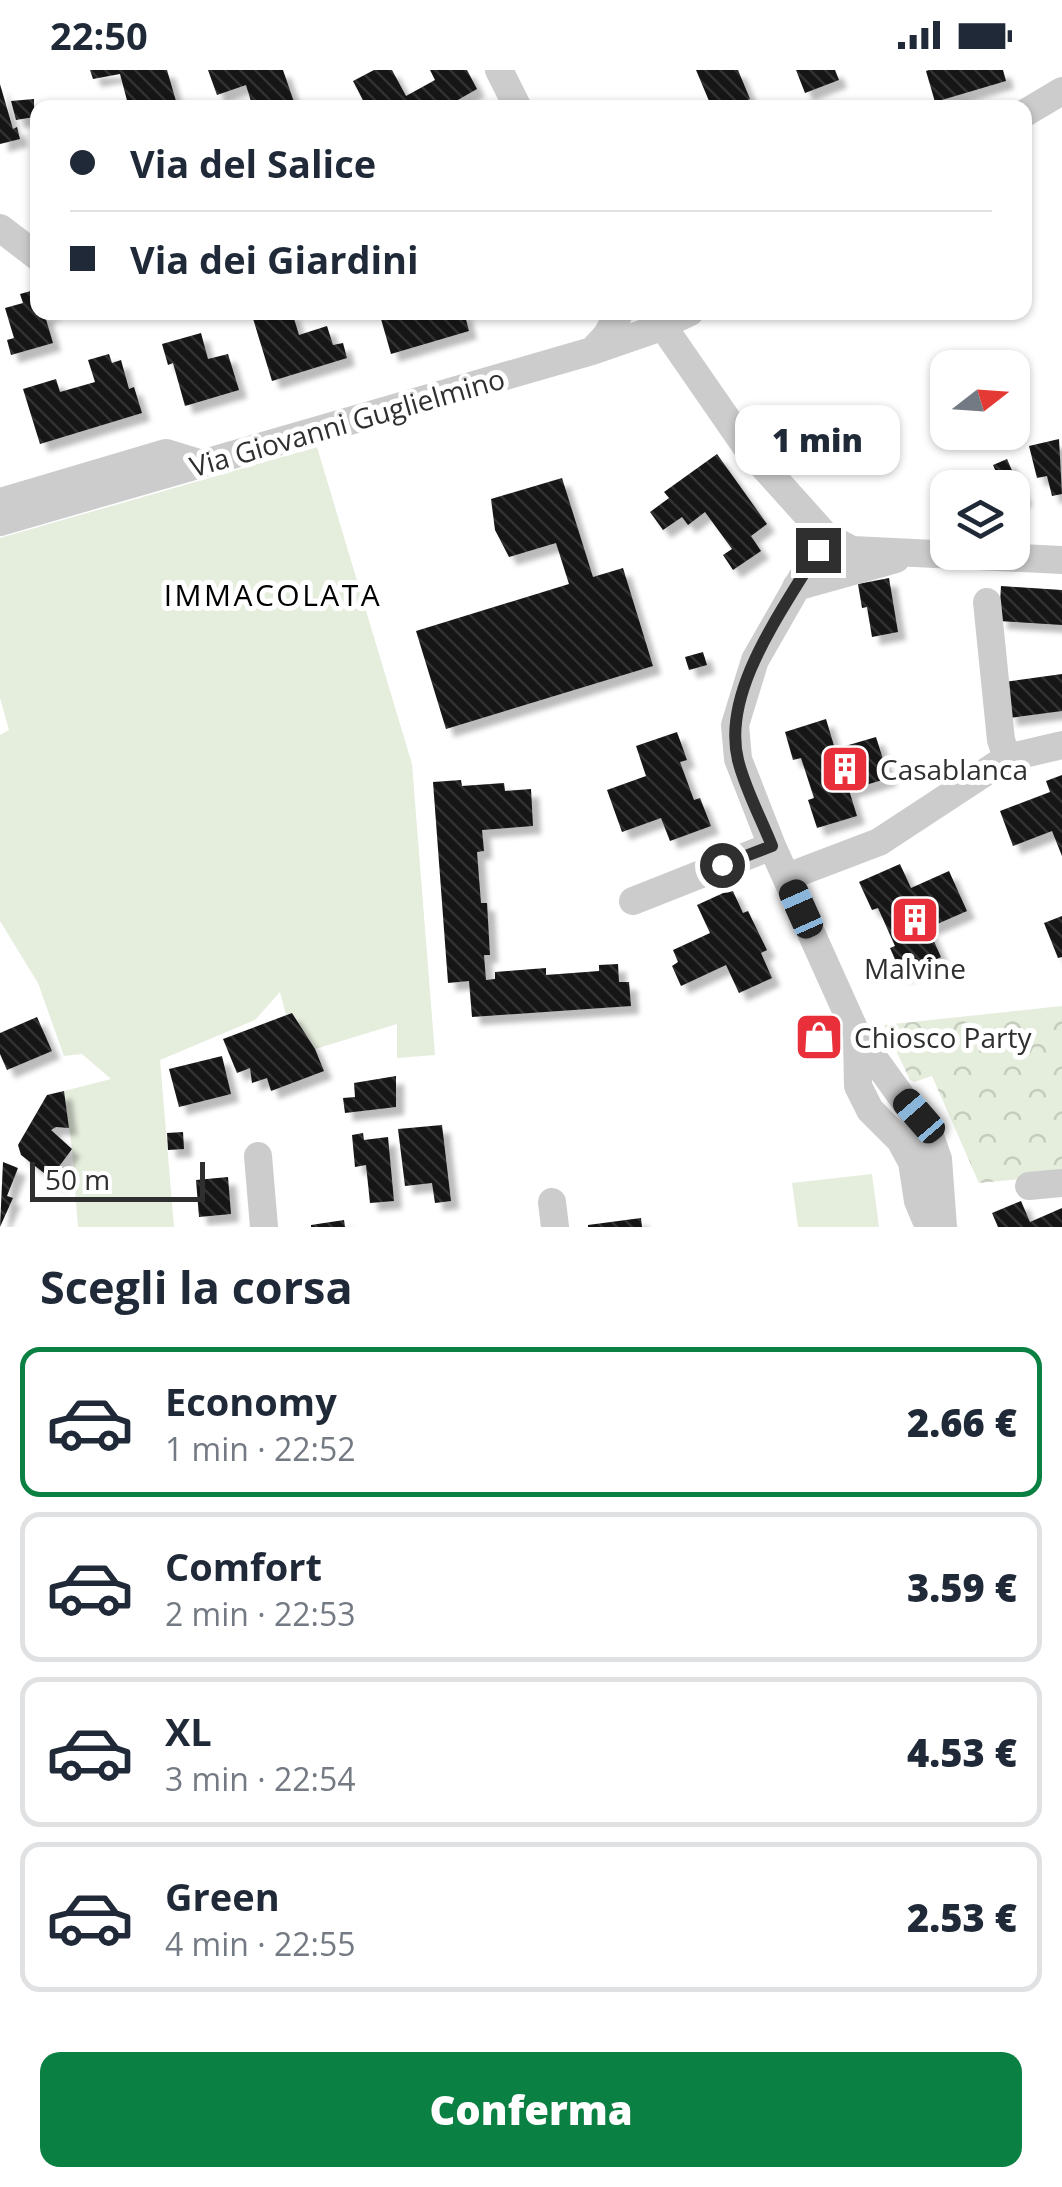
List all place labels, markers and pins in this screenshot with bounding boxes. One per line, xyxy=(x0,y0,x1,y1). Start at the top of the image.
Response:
building icon: Casablanca xyxy=(819,743,871,795)
place label: Casablanca xyxy=(880,750,1028,788)
building icon: Malvine xyxy=(889,894,941,946)
place label: Malvine xyxy=(864,949,966,987)
shop icon: Chiosco Party xyxy=(793,1011,845,1063)
place label: Chiosco Party xyxy=(854,1018,1032,1056)

